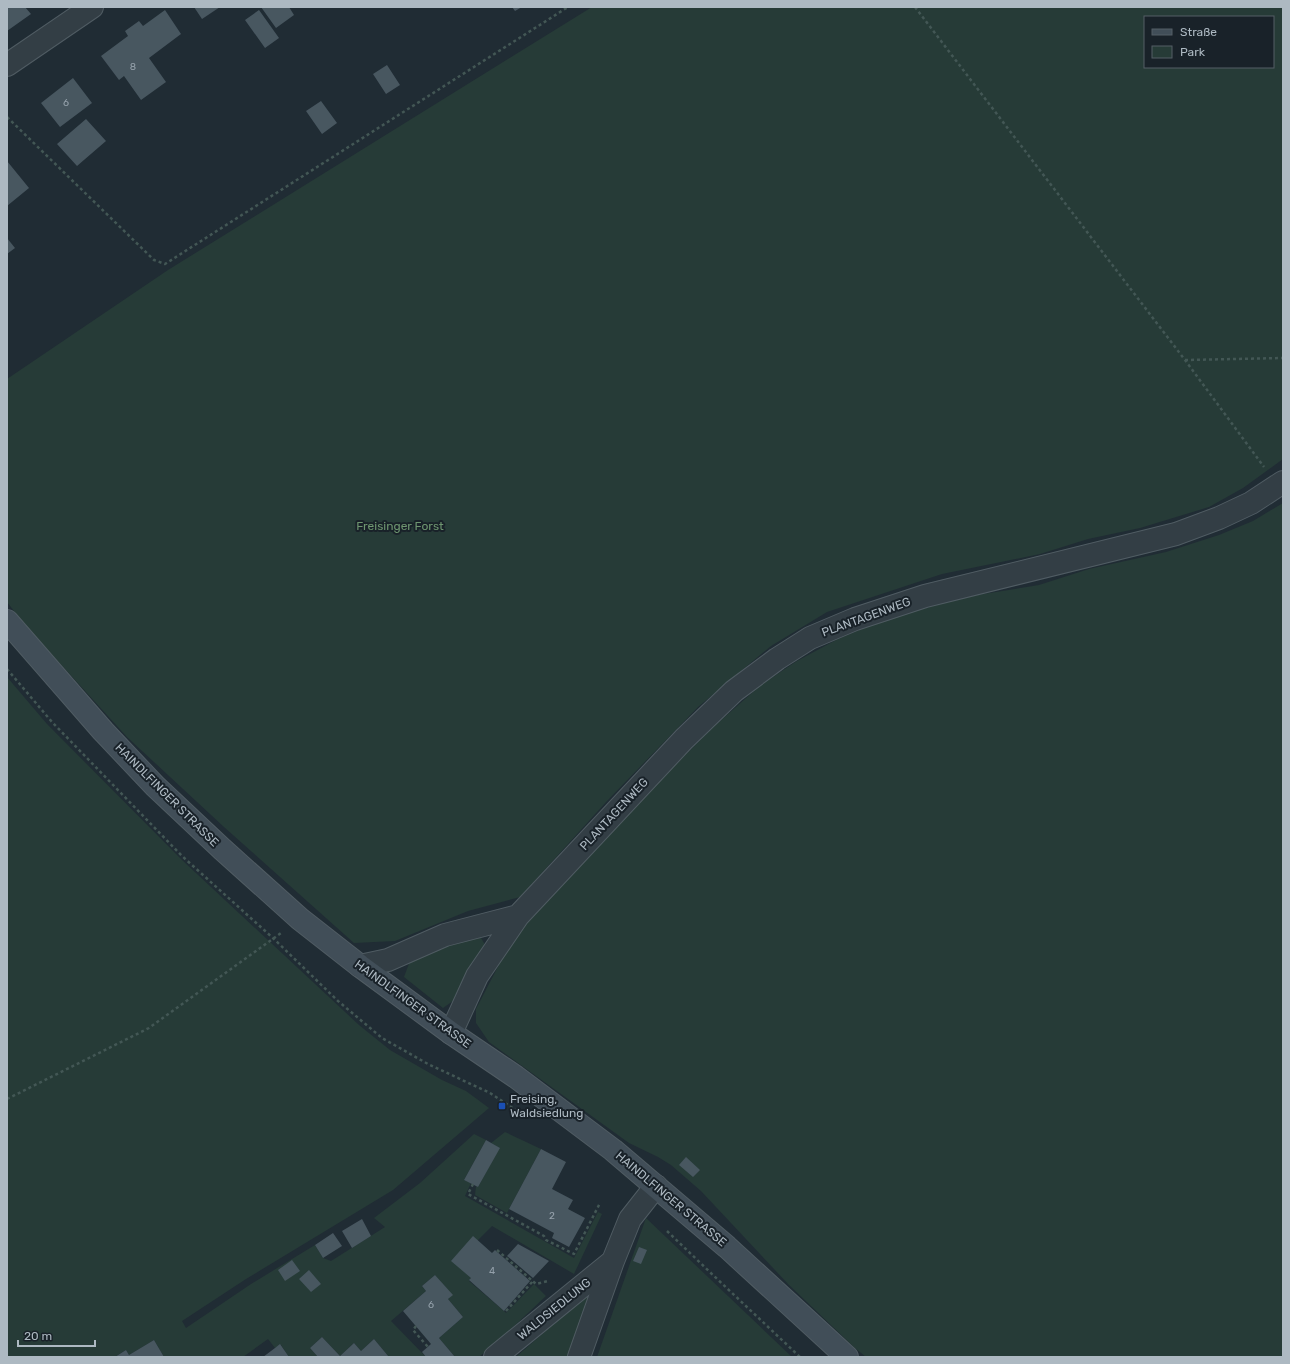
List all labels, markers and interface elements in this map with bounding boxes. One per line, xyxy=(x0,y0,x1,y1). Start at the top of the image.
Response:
legend xyxy=(1144,16,1274,68)
text: Straße xyxy=(1180,25,1217,39)
text: Park xyxy=(1180,45,1206,59)
house number: 8 xyxy=(130,61,136,73)
house number: 6 xyxy=(63,97,69,109)
park label: Freisinger Forst xyxy=(356,519,444,533)
street label: PLANTAGENWEG xyxy=(820,594,912,640)
street label: HAINDLFINGER STRASSE xyxy=(112,740,222,850)
street label: PLANTAGENWEG xyxy=(577,775,651,853)
street label: HAINDLFINGER STRASSE xyxy=(352,957,474,1051)
place label: Freising, Waldsiedlung xyxy=(510,1092,584,1120)
marker: Freising, Waldsiedlung xyxy=(497,1101,507,1111)
street label: HAINDLFINGER STRASSE xyxy=(613,1149,729,1249)
house number: 2 xyxy=(549,1210,555,1222)
house number: 4 xyxy=(489,1265,495,1277)
street label: WALDSIEDLUNG xyxy=(515,1275,593,1343)
house number: 6 xyxy=(428,1299,434,1311)
scale bar xyxy=(18,1322,95,1348)
text: 20 m xyxy=(24,1329,52,1343)

